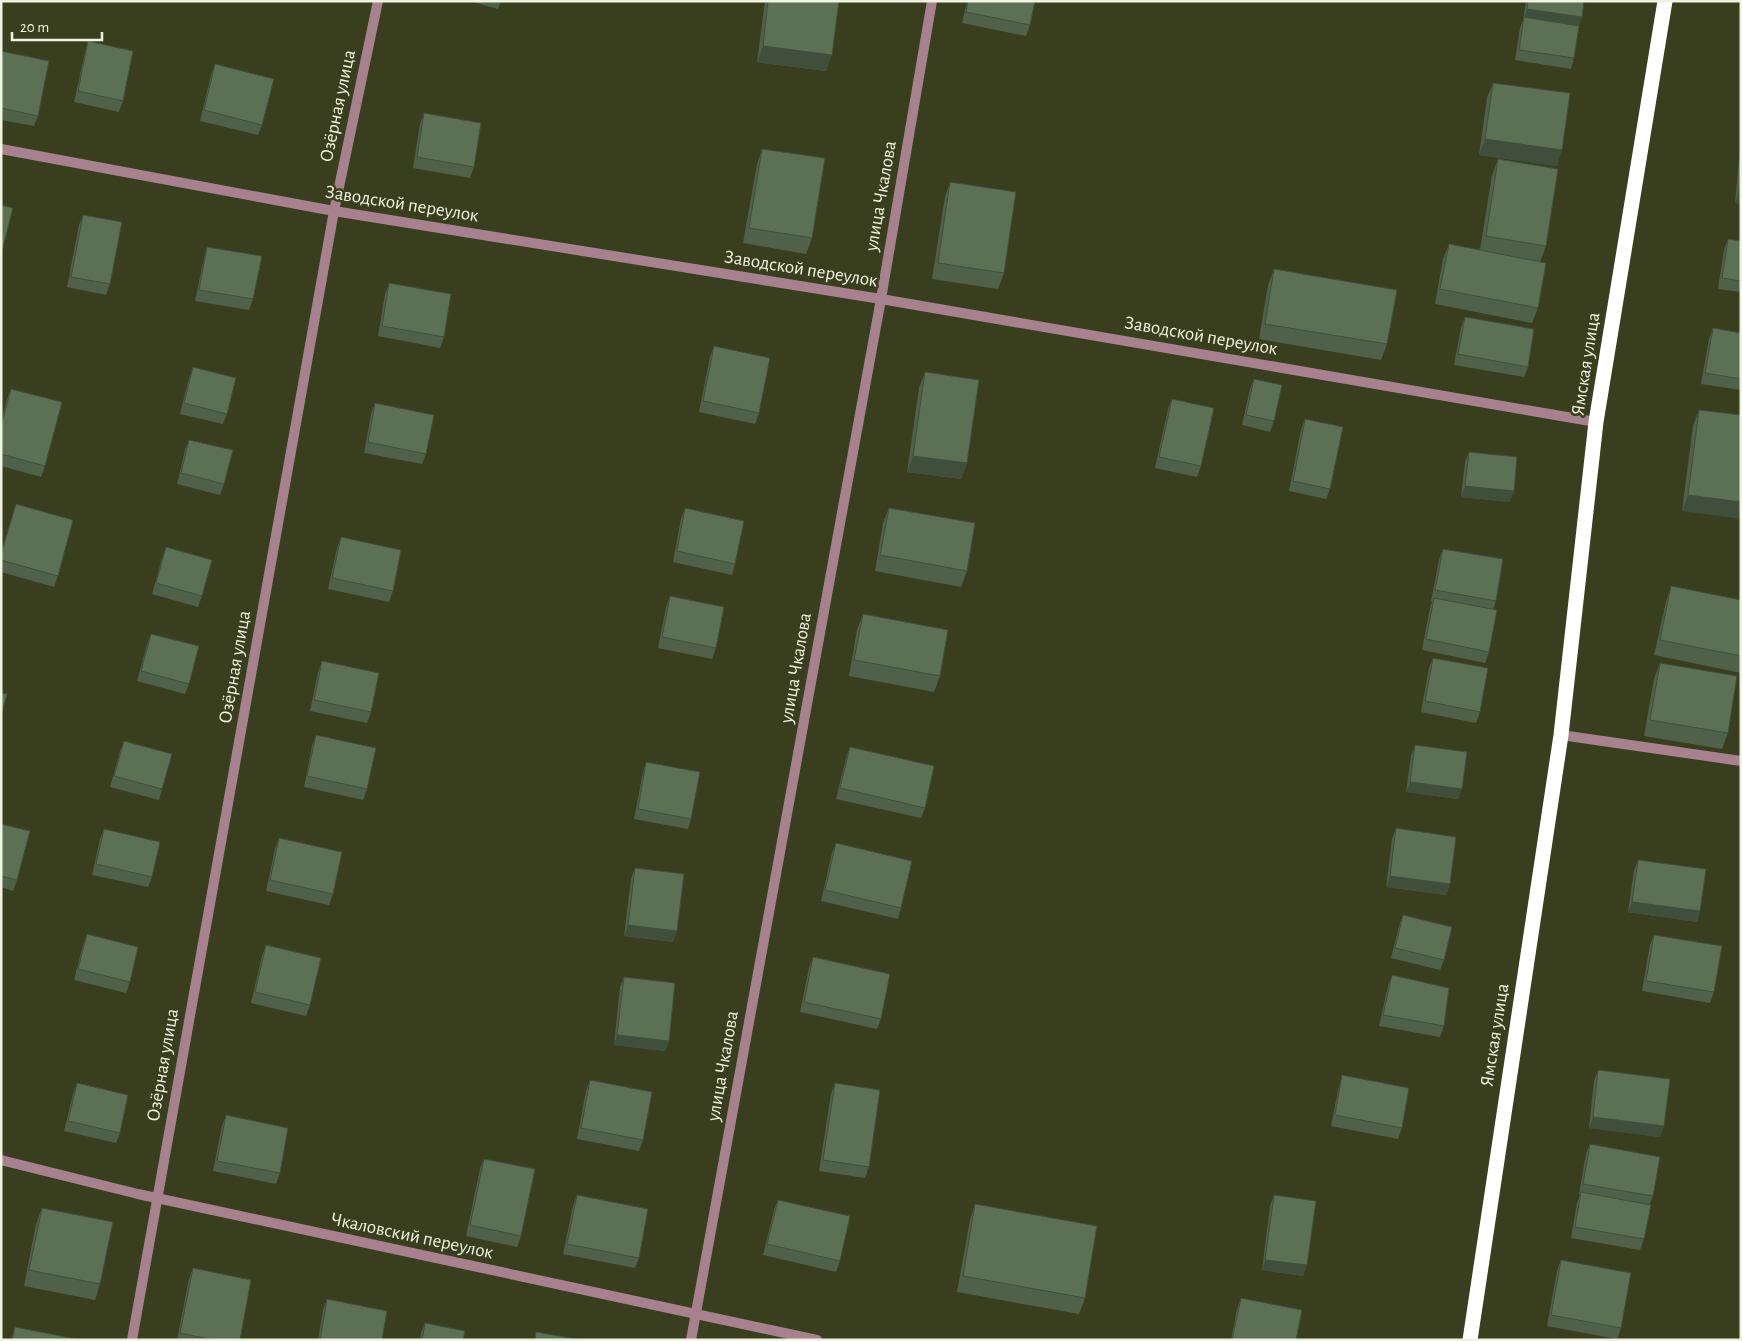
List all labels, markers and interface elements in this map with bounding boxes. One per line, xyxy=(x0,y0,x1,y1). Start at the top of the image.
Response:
scale bar xyxy=(12,10,102,42)
text: 20 m xyxy=(20,20,49,35)
street label: Озёрная улица xyxy=(317,48,359,164)
street label: улица Чкалова xyxy=(862,139,900,254)
street label: Заводской переулок xyxy=(324,182,480,226)
street label: Заводской переулок xyxy=(723,247,879,291)
street label: Ямская улица xyxy=(1568,311,1604,417)
street label: Заводской переулок xyxy=(1123,313,1279,359)
street label: Озёрная улица xyxy=(216,609,254,725)
street label: улица Чкалова xyxy=(777,611,815,726)
street label: Ямская улица xyxy=(1477,982,1513,1088)
street label: Озёрная улица xyxy=(144,1007,182,1123)
street label: улица Чкалова xyxy=(704,1009,742,1124)
street label: Чкаловский переулок xyxy=(329,1210,495,1263)

